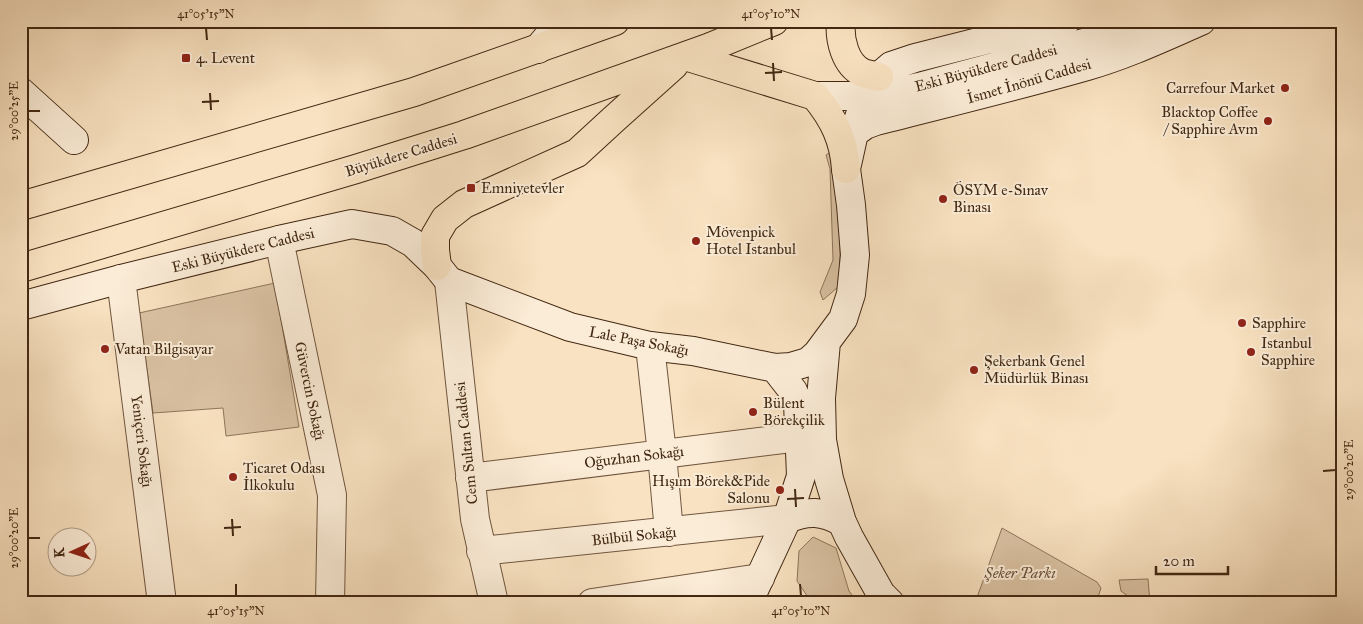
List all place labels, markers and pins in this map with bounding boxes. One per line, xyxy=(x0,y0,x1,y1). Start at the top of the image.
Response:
place label: 4. Levent xyxy=(196,49,256,67)
marker: 4. Levent xyxy=(180,52,192,64)
place label: Carrefour Market xyxy=(1166,79,1276,97)
marker: Carrefour Market xyxy=(1279,82,1291,94)
place label: Blacktop Coffee / Sapphire Avm xyxy=(1161,103,1258,138)
marker: Blacktop Coffee / Sapphire Avm xyxy=(1262,115,1274,127)
place label: Emniyetevler xyxy=(481,179,564,197)
place label: ÖSYM e-Sınav Binası xyxy=(953,180,1049,216)
marker: Emniyetevler xyxy=(465,182,477,194)
marker: ÖSYM e-Sınav Binası xyxy=(937,193,949,205)
place label: Mövenpick Hotel Istanbul xyxy=(706,223,797,258)
marker: Mövenpick Hotel Istanbul xyxy=(690,235,702,247)
place label: Sapphire xyxy=(1252,314,1306,332)
marker: Sapphire xyxy=(1236,317,1248,329)
place label: Istanbul Sapphire xyxy=(1261,334,1315,369)
place label: Vatan Bilgisayar xyxy=(114,340,214,358)
marker: Vatan Bilgisayar xyxy=(99,343,111,355)
marker: Istanbul Sapphire xyxy=(1245,346,1257,358)
place label: Şekerbank Genel Müdürlük Binası xyxy=(984,352,1089,387)
marker: Şekerbank Genel Müdürlük Binası xyxy=(968,364,980,376)
place label: Bülent Börekçilik xyxy=(763,394,825,429)
marker: Bülent Börekçilik xyxy=(747,406,759,418)
place label: Ticaret Odası İlkokulu xyxy=(243,459,325,494)
marker: Ticaret Odası İlkokulu xyxy=(227,471,239,483)
place label: Hışım Börek&Pide Salonu xyxy=(652,472,770,507)
marker: Hışım Börek&Pide Salonu xyxy=(774,484,786,496)

